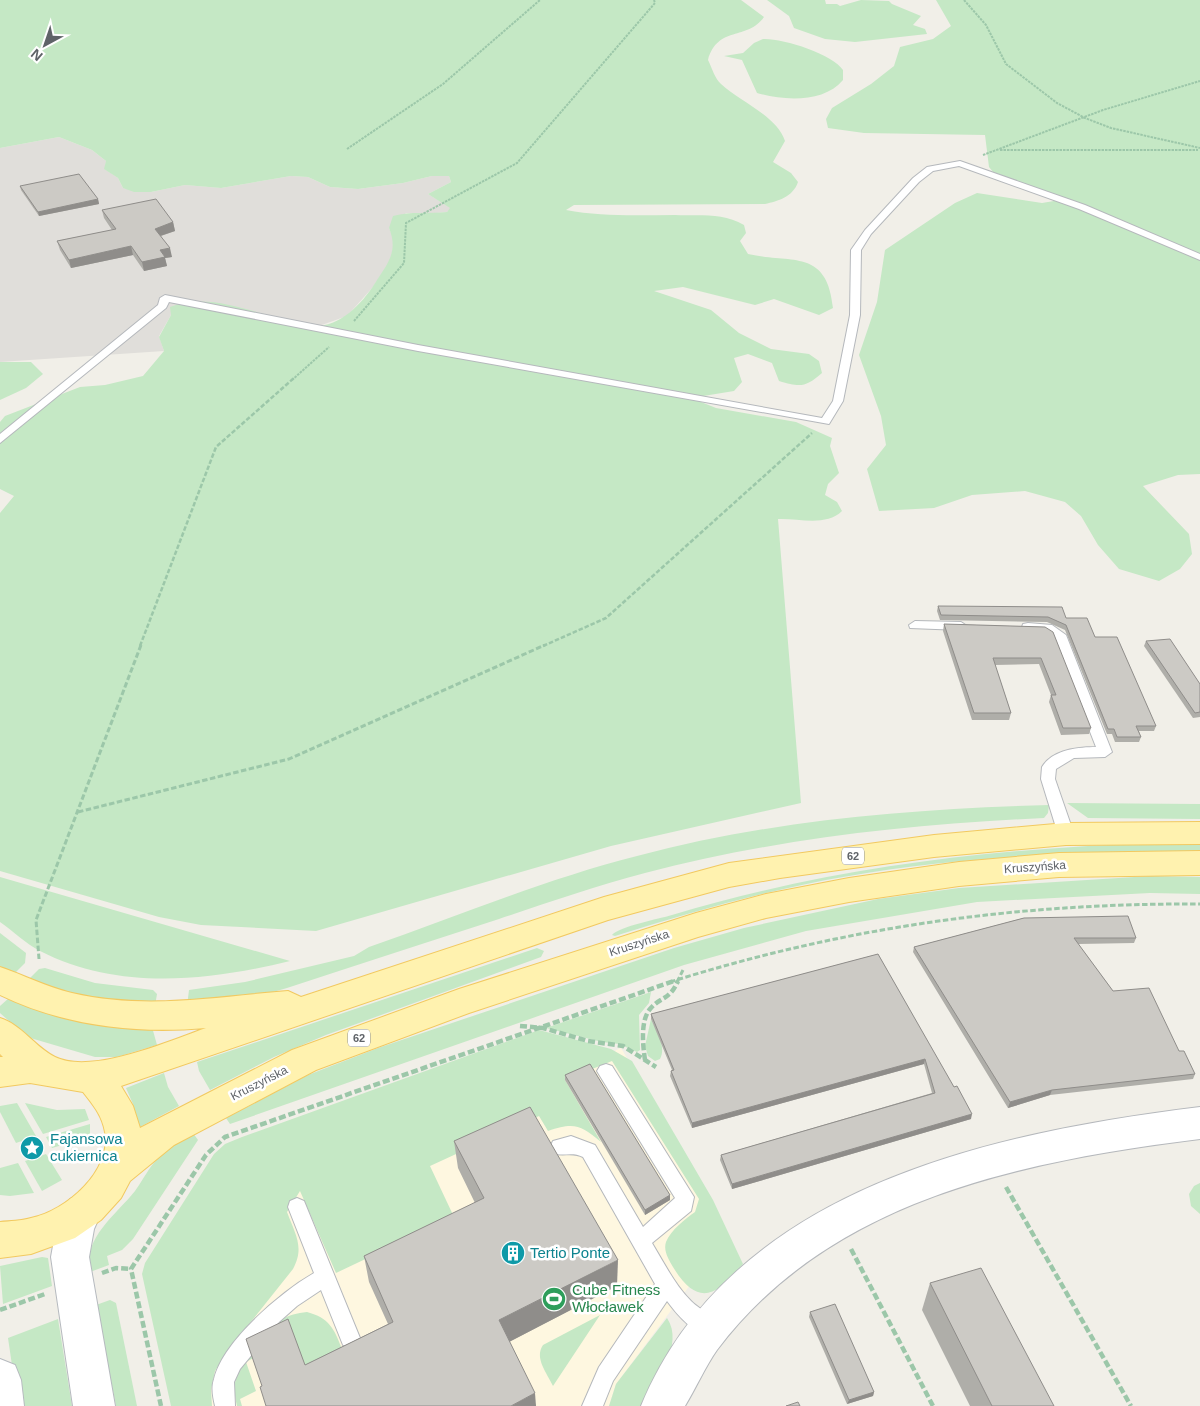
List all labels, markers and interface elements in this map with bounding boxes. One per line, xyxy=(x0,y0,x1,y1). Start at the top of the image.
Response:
north arrow xyxy=(20,20,70,70)
text: N xyxy=(28,46,46,64)
road number: 62 xyxy=(842,848,864,864)
street label: Kruszyńska xyxy=(1004,858,1067,876)
street label: Kruszyńska xyxy=(607,927,671,959)
road number: 62 xyxy=(348,1030,370,1046)
street label: Kruszyńska xyxy=(228,1063,290,1103)
place label: Fajansowa cukiernica xyxy=(50,1130,123,1164)
place icon: Fajansowa cukiernica xyxy=(19,1135,45,1161)
building icon: Tertio Ponte xyxy=(500,1240,526,1266)
place label: Tertio Ponte xyxy=(530,1244,610,1261)
place label: Cube Fitness Włocławek xyxy=(572,1281,660,1315)
sports icon: Cube Fitness Włocławek xyxy=(541,1286,567,1312)

